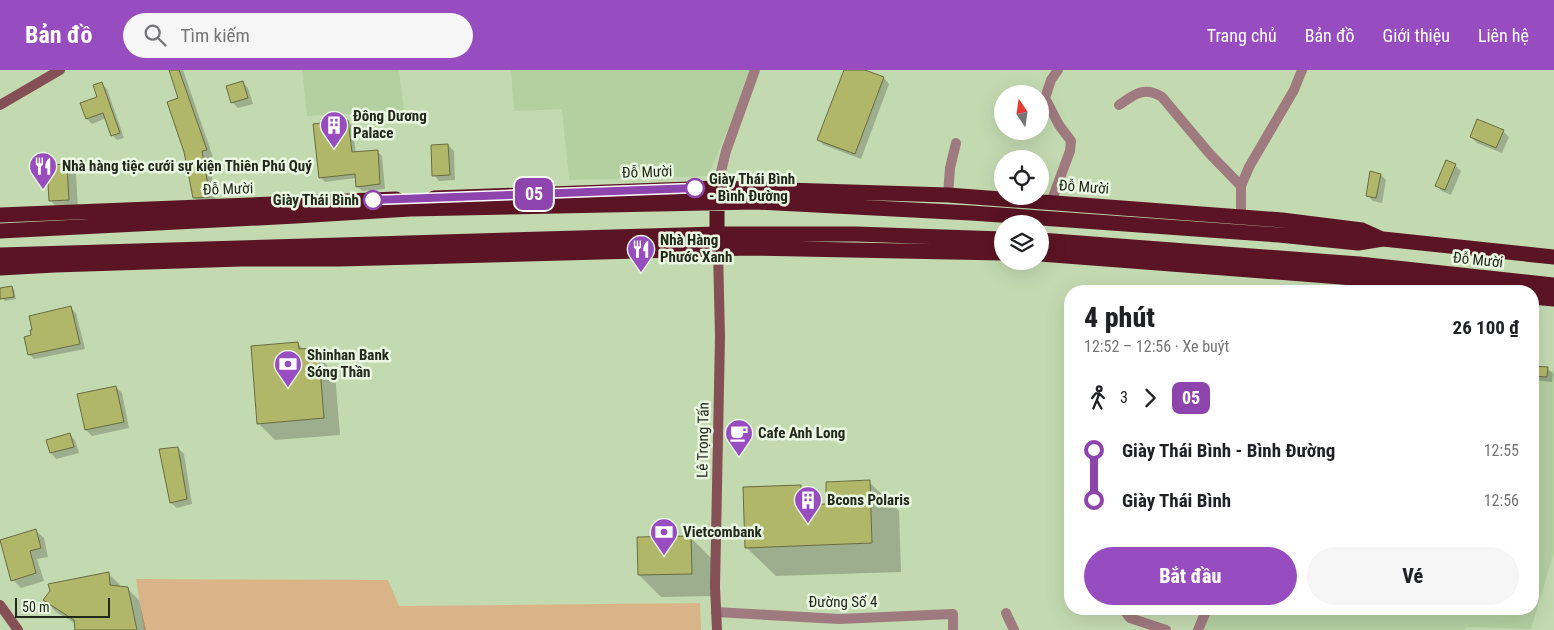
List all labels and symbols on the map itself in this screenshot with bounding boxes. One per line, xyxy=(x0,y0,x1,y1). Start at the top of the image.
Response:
north arrow xyxy=(994,85,1049,140)
place label: Đông Dương Palace xyxy=(353,107,427,142)
building icon: Đông Dương Palace xyxy=(319,110,349,149)
restaurant icon: Nhà hàng tiệc cưới sự kiện Thiên Phú Quý xyxy=(28,151,58,190)
place label: Nhà hàng tiệc cưới sự kiện Thiên Phú Quý xyxy=(62,157,312,175)
street label: Đỗ Mười xyxy=(622,162,672,182)
place label: Giày Thái Bình - Bình Đường xyxy=(709,170,795,205)
street label: Đỗ Mười xyxy=(1058,176,1110,198)
line badge: 05 xyxy=(512,178,556,210)
marker: Giày Thái Bình - Bình Đường xyxy=(685,178,705,198)
street label: Đỗ Mười xyxy=(203,179,253,199)
marker: Giày Thái Bình xyxy=(363,190,383,210)
place label: Giày Thái Bình xyxy=(273,191,359,209)
place label: Nhà Hàng Phước Xanh xyxy=(660,231,732,266)
restaurant icon: Nhà Hàng Phước Xanh xyxy=(626,234,656,273)
street label: Đỗ Mười xyxy=(1452,248,1504,272)
place label: Shinhan Bank Sóng Thần xyxy=(307,346,390,381)
bank icon: Shinhan Bank Sóng Thần xyxy=(273,349,303,388)
street label: Lê Trọng Tấn xyxy=(693,402,713,478)
cafe icon: Cafe Anh Long xyxy=(724,418,754,457)
place label: Cafe Anh Long xyxy=(758,424,845,442)
building icon: Bcons Polaris xyxy=(793,485,823,524)
place label: Bcons Polaris xyxy=(827,491,910,509)
bank icon: Vietcombank xyxy=(649,517,679,556)
place label: Vietcombank xyxy=(683,523,763,541)
street label: Đường Số 4 xyxy=(809,593,877,611)
scale bar xyxy=(15,595,110,618)

